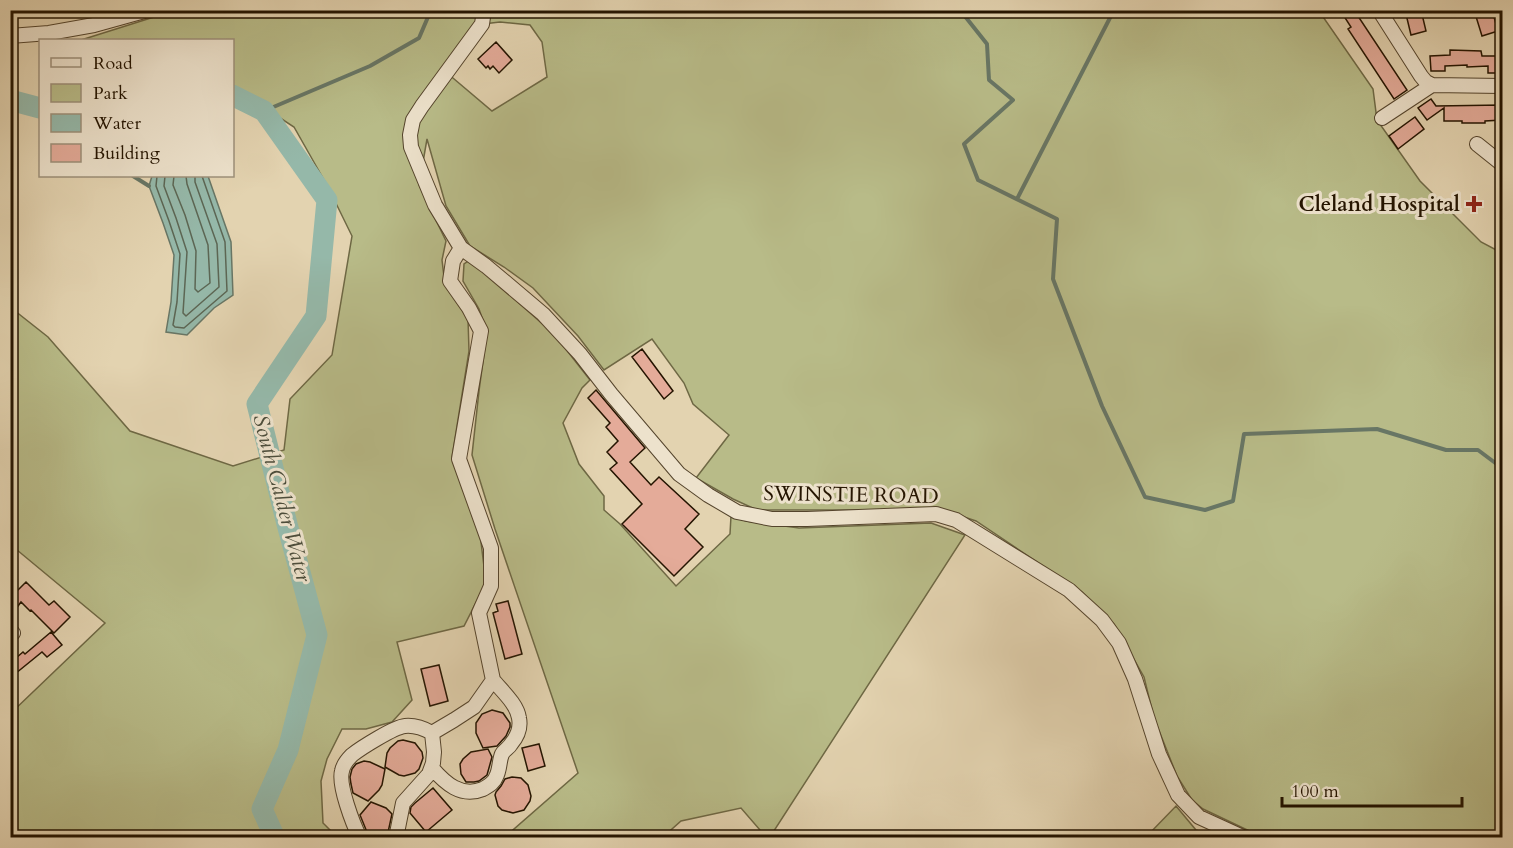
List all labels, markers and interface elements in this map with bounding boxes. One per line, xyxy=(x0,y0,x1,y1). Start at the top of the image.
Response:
legend xyxy=(39,39,234,177)
text: Road xyxy=(93,51,133,76)
text: Park xyxy=(93,81,128,106)
text: Water xyxy=(92,111,142,136)
text: Building xyxy=(93,141,161,166)
place label: Cleland Hospital xyxy=(1298,190,1460,219)
marker: Cleland Hospital xyxy=(1465,195,1483,213)
water label: South Calder Water xyxy=(245,411,319,586)
street label: SWINSTIE ROAD xyxy=(763,479,939,511)
scale bar xyxy=(1282,770,1462,808)
text: 100 m xyxy=(1291,779,1339,804)

